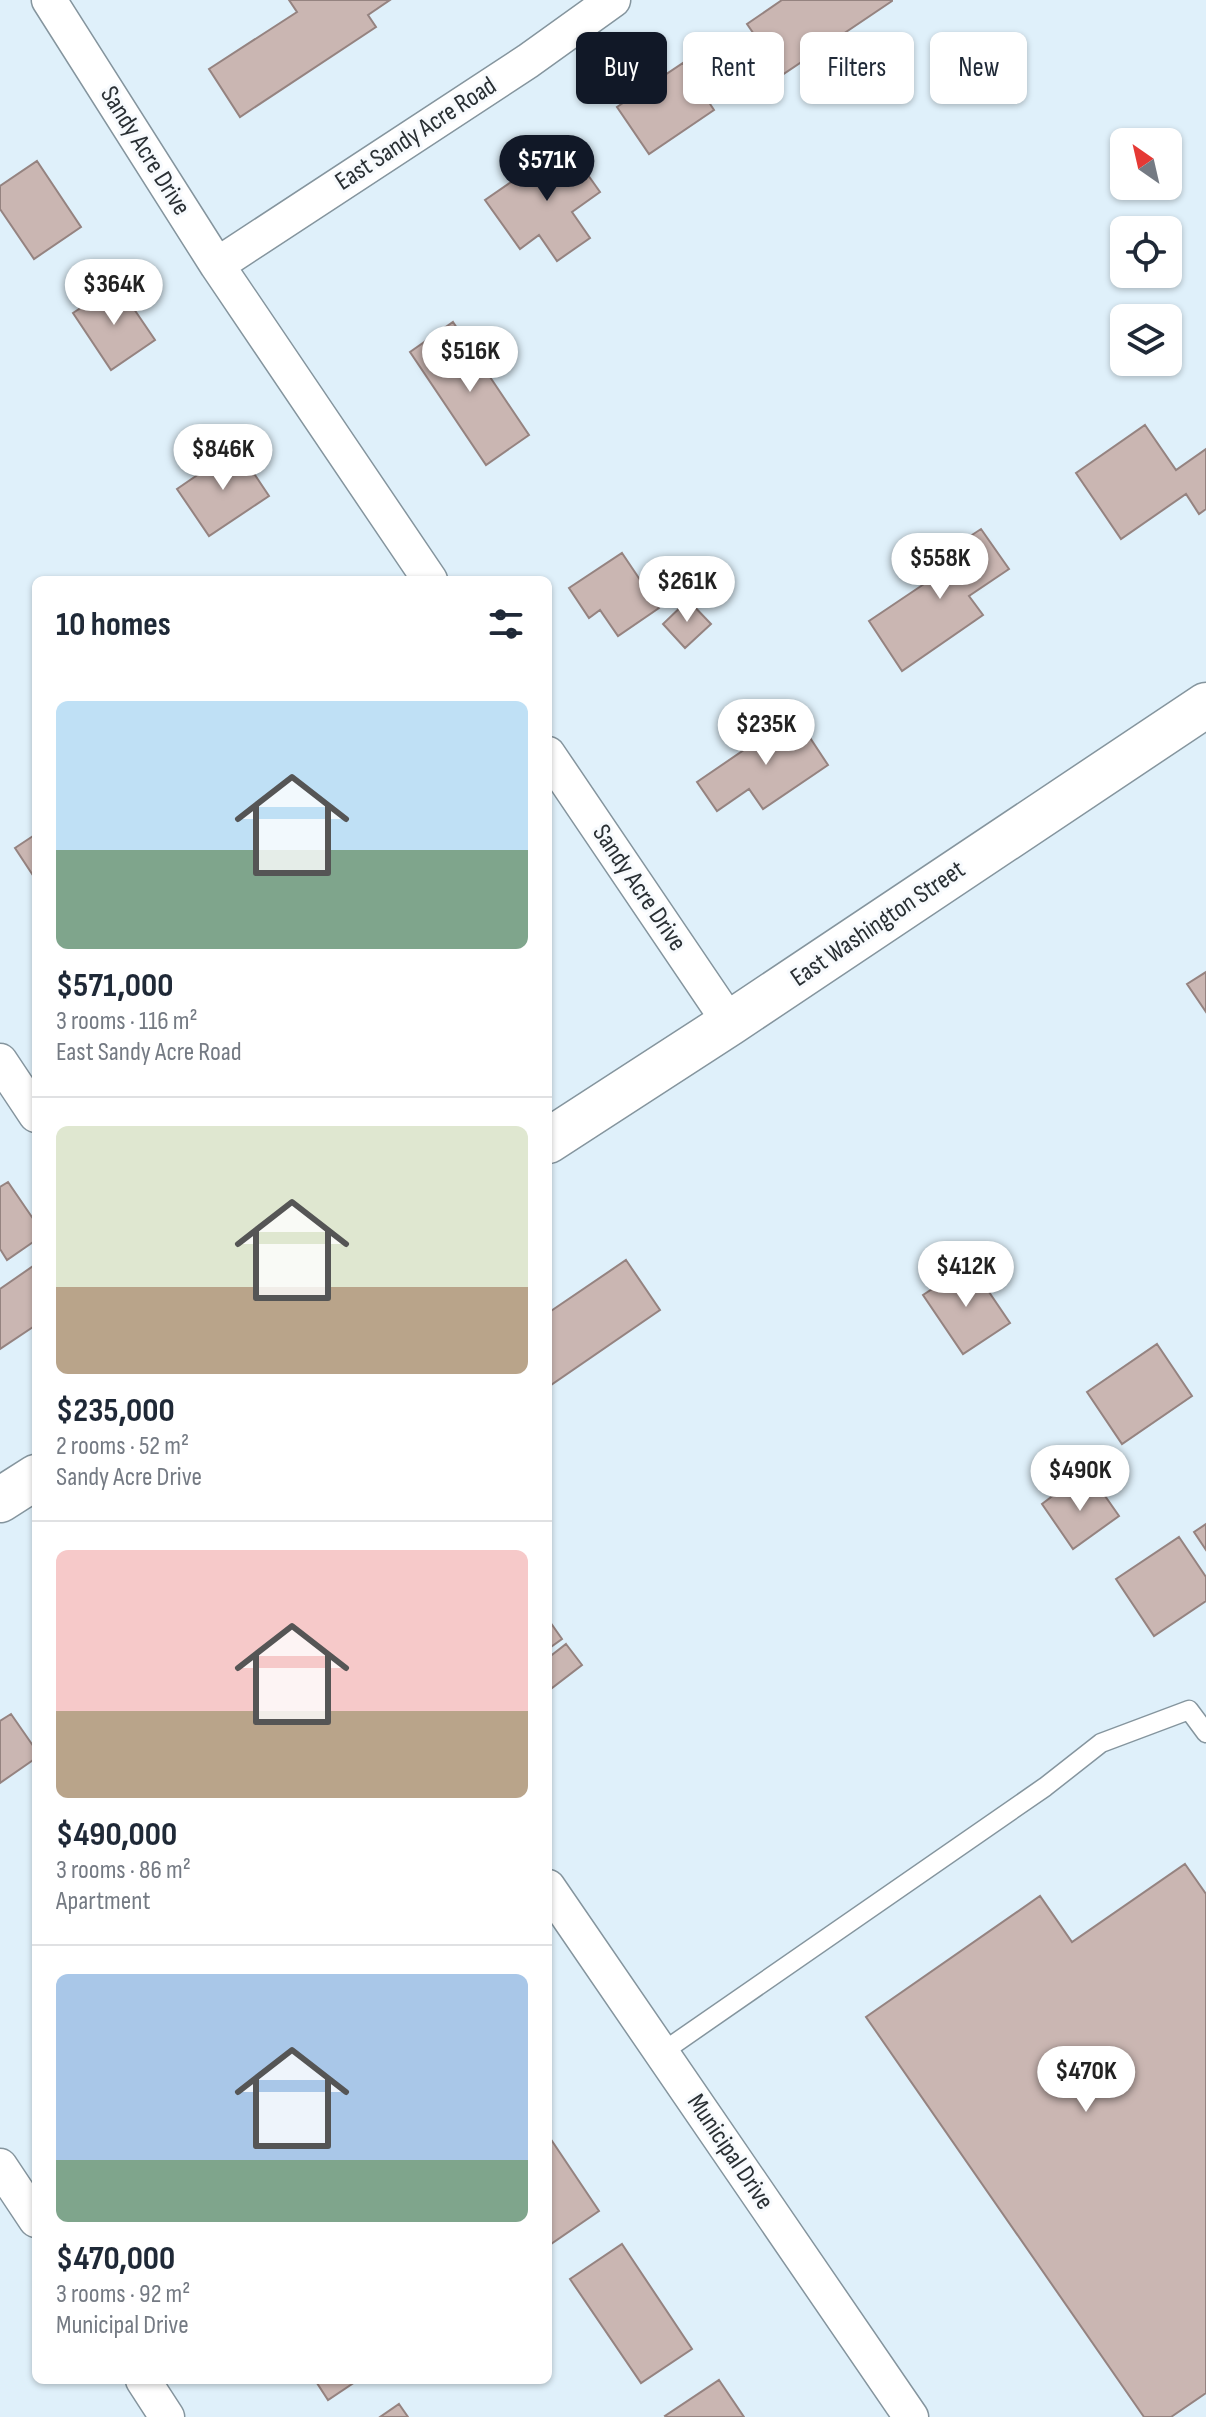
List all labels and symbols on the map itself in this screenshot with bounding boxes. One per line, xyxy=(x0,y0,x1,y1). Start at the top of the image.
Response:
street label: East Sandy Acre Road xyxy=(330,70,502,198)
street label: Sandy Acre Drive xyxy=(93,81,197,221)
north arrow xyxy=(1110,128,1182,200)
pin: $571K xyxy=(491,135,603,203)
pin: $364K xyxy=(58,259,170,327)
pin: $516K xyxy=(414,326,526,394)
pin: $846K xyxy=(167,424,279,492)
pin: $558K xyxy=(884,533,996,601)
pin: $261K xyxy=(631,556,743,624)
pin: $235K xyxy=(710,699,822,767)
street label: Sandy Acre Drive xyxy=(585,819,693,957)
street label: East Washington Street xyxy=(785,854,971,994)
pin: $412K xyxy=(910,1241,1022,1309)
pin: $490K xyxy=(1024,1445,1136,1513)
pin: $470K xyxy=(1030,2046,1142,2114)
street label: Municipal Drive xyxy=(680,2088,780,2216)

